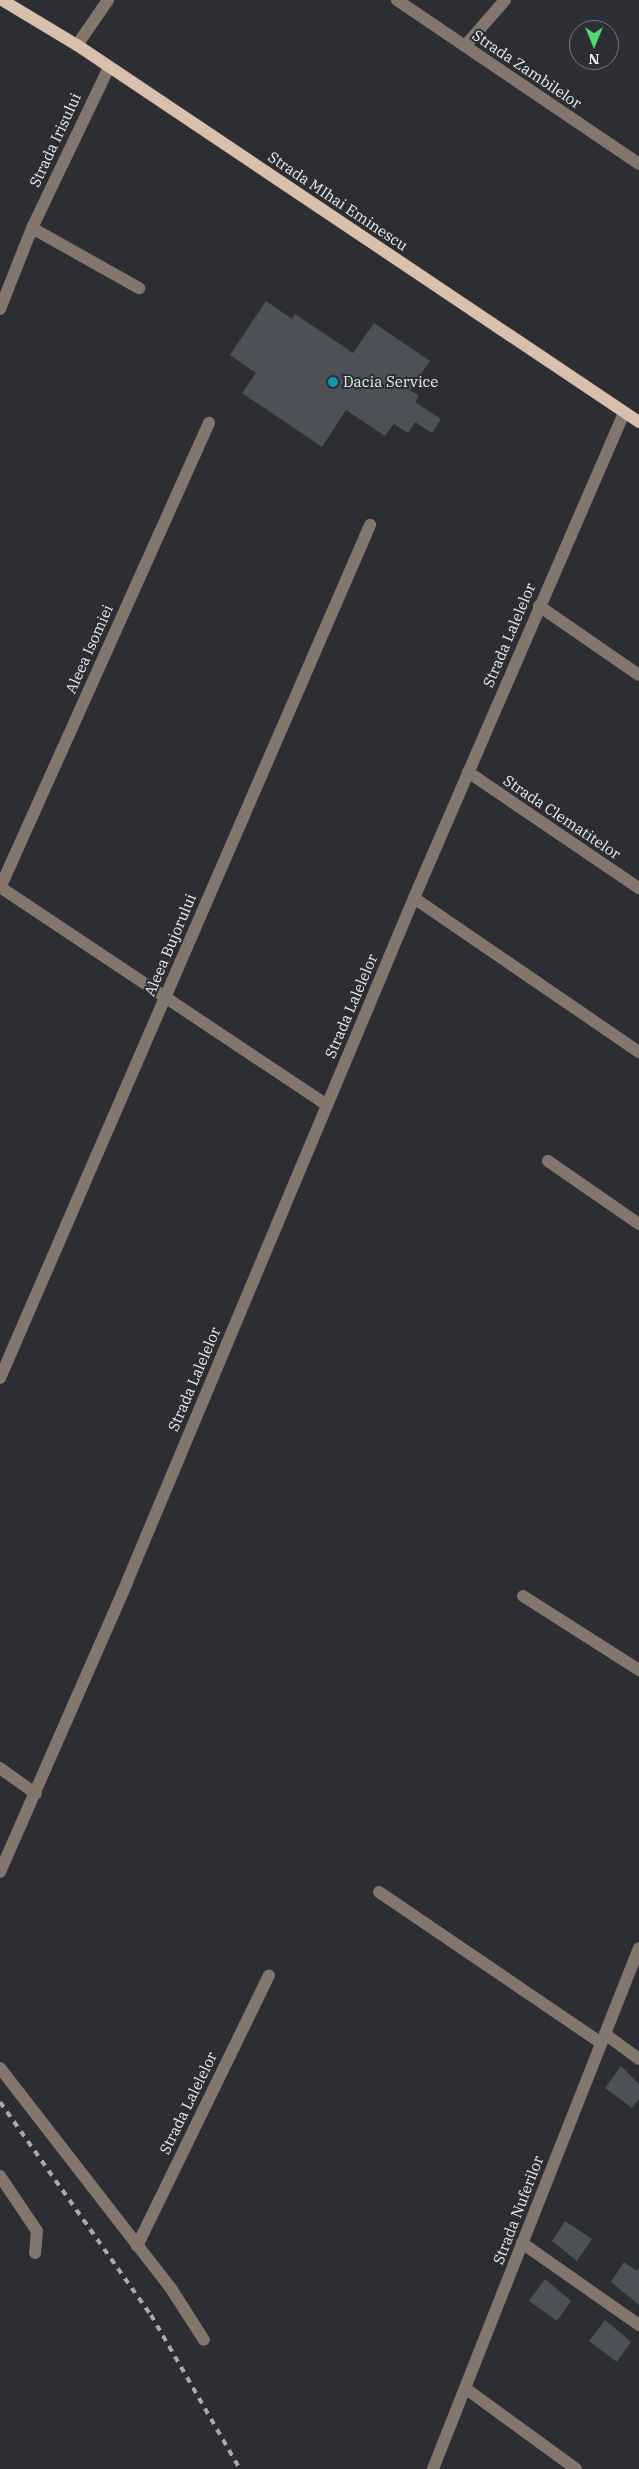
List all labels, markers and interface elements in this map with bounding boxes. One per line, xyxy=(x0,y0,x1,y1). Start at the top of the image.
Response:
north arrow xyxy=(569,20,619,70)
street label: Strada Zambilelor xyxy=(469,26,585,112)
text: N xyxy=(588,50,600,68)
street label: Strada Irisului xyxy=(25,90,85,190)
street label: Strada MIhai Eminescu xyxy=(265,148,411,254)
place label: Dacia Service xyxy=(343,373,438,391)
marker: Dacia Service xyxy=(327,376,339,388)
street label: Strada Lalelelor xyxy=(479,580,539,690)
street label: Aleea Isomiei xyxy=(61,602,117,696)
street label: Strada Clematitelor xyxy=(500,771,624,863)
street label: Aleea Bujorului xyxy=(140,891,200,999)
street label: Strada Lalelelor xyxy=(321,951,381,1061)
street label: Strada Lalelelor xyxy=(164,1324,224,1434)
street label: Strada Lalelelor xyxy=(155,2049,221,2157)
street label: Strada Nuferilor xyxy=(489,2153,547,2267)

